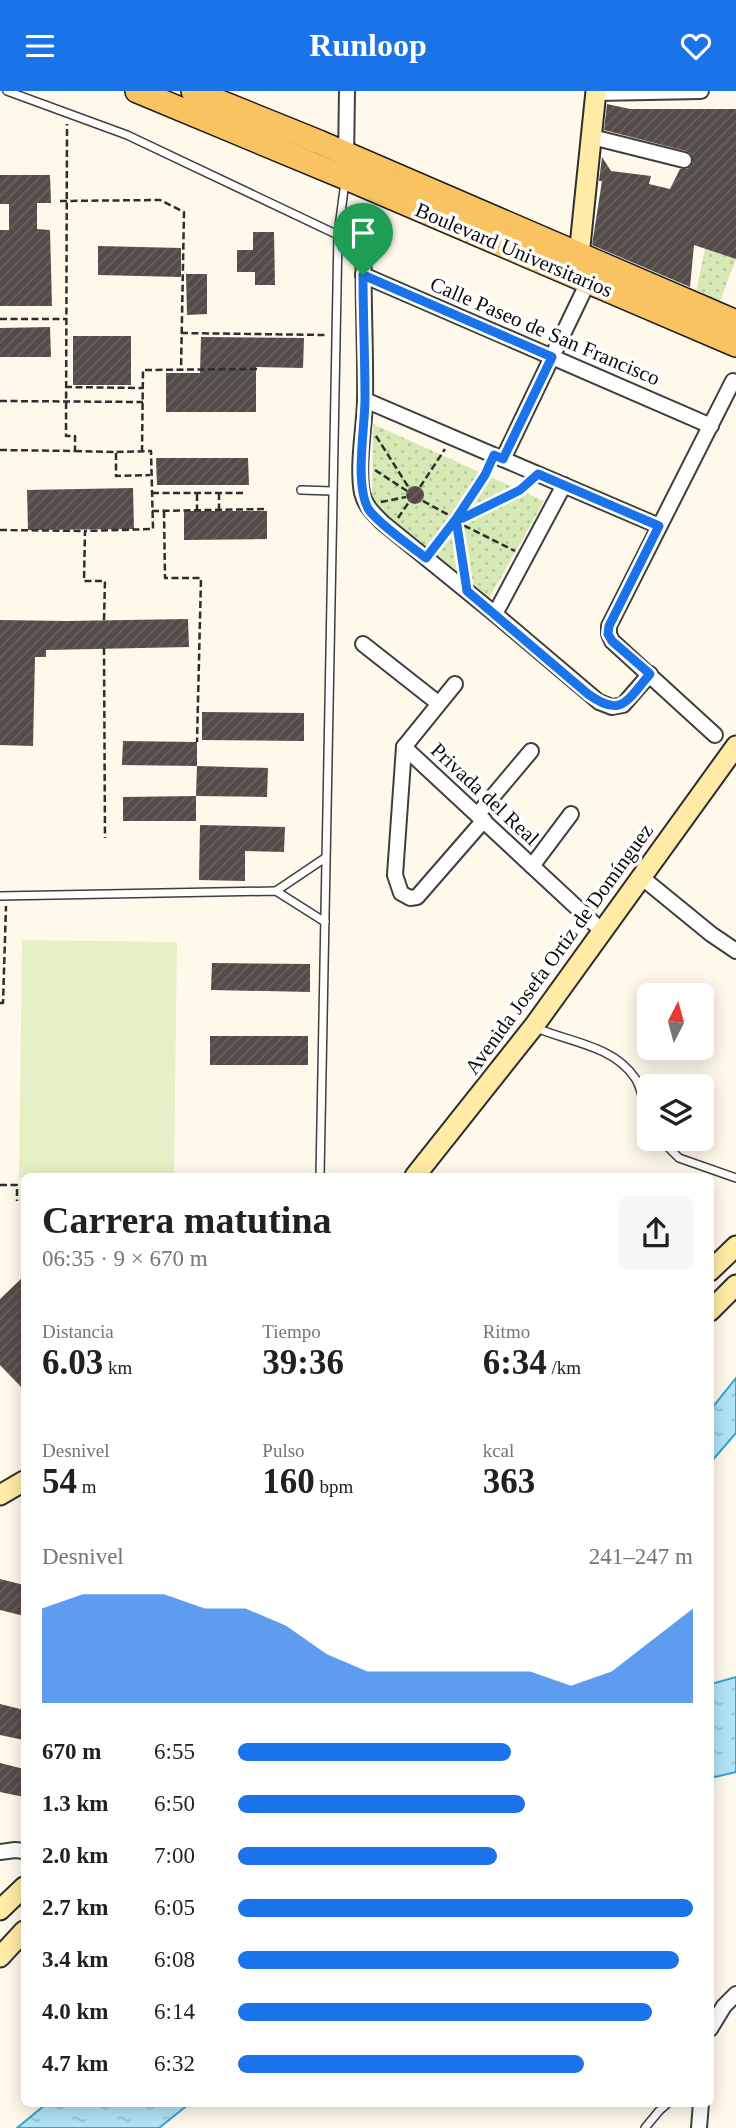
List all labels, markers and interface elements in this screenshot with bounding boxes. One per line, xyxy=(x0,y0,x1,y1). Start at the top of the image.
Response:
icon: menu xyxy=(21,27,59,65)
text: Runloop xyxy=(309,27,427,63)
icon: heart xyxy=(677,27,715,65)
street label: Boulevard Universitarios xyxy=(412,198,616,302)
pin xyxy=(333,203,393,275)
icon: arrive xyxy=(344,214,382,252)
street label: Calle Paseo de San Francisco xyxy=(426,272,664,390)
street label: Privada del Real xyxy=(426,738,544,850)
street label: Avenida Josefa Ortiz de Domínguez xyxy=(460,819,658,1079)
north arrow xyxy=(637,983,714,1061)
map controls xyxy=(637,983,714,1151)
button: layers xyxy=(637,1074,714,1151)
button: share xyxy=(619,1196,693,1270)
text: Carrera matutina xyxy=(42,1199,332,1241)
text: 06:35 · 9 × 670 m xyxy=(42,1246,208,1271)
text: Distancia xyxy=(42,1321,114,1342)
text: Tiempo xyxy=(262,1321,321,1342)
text: Ritmo xyxy=(483,1321,530,1342)
text: 6.03 xyxy=(42,1343,103,1382)
text: 39:36 xyxy=(262,1343,344,1382)
text: 6:34 xyxy=(483,1343,547,1382)
text: km xyxy=(103,1357,132,1378)
text: /km xyxy=(547,1357,581,1378)
text: Desnivel xyxy=(42,1440,110,1461)
text: Pulso xyxy=(262,1440,305,1461)
text: kcal xyxy=(483,1440,514,1461)
text: 54 xyxy=(42,1462,77,1501)
text: 160 xyxy=(262,1462,315,1501)
text: 363 xyxy=(483,1462,535,1501)
text: m xyxy=(77,1476,97,1497)
text: bpm xyxy=(315,1476,353,1497)
text: Desnivel xyxy=(42,1544,124,1569)
text: 241–247 m xyxy=(589,1544,693,1569)
text: 670 m xyxy=(42,1739,101,1764)
text: 6:55 xyxy=(154,1739,195,1764)
text: 1.3 km xyxy=(42,1791,108,1816)
text: 6:50 xyxy=(154,1791,195,1816)
text: 2.0 km xyxy=(42,1843,108,1868)
text: 7:00 xyxy=(154,1843,195,1868)
text: 2.7 km xyxy=(42,1895,108,1920)
text: 6:05 xyxy=(154,1895,195,1920)
text: 3.4 km xyxy=(42,1947,108,1972)
text: 6:08 xyxy=(154,1947,195,1972)
text: 4.0 km xyxy=(42,1999,108,2024)
text: 6:14 xyxy=(154,1999,195,2024)
text: 4.7 km xyxy=(42,2051,108,2076)
text: 6:32 xyxy=(154,2051,195,2076)

